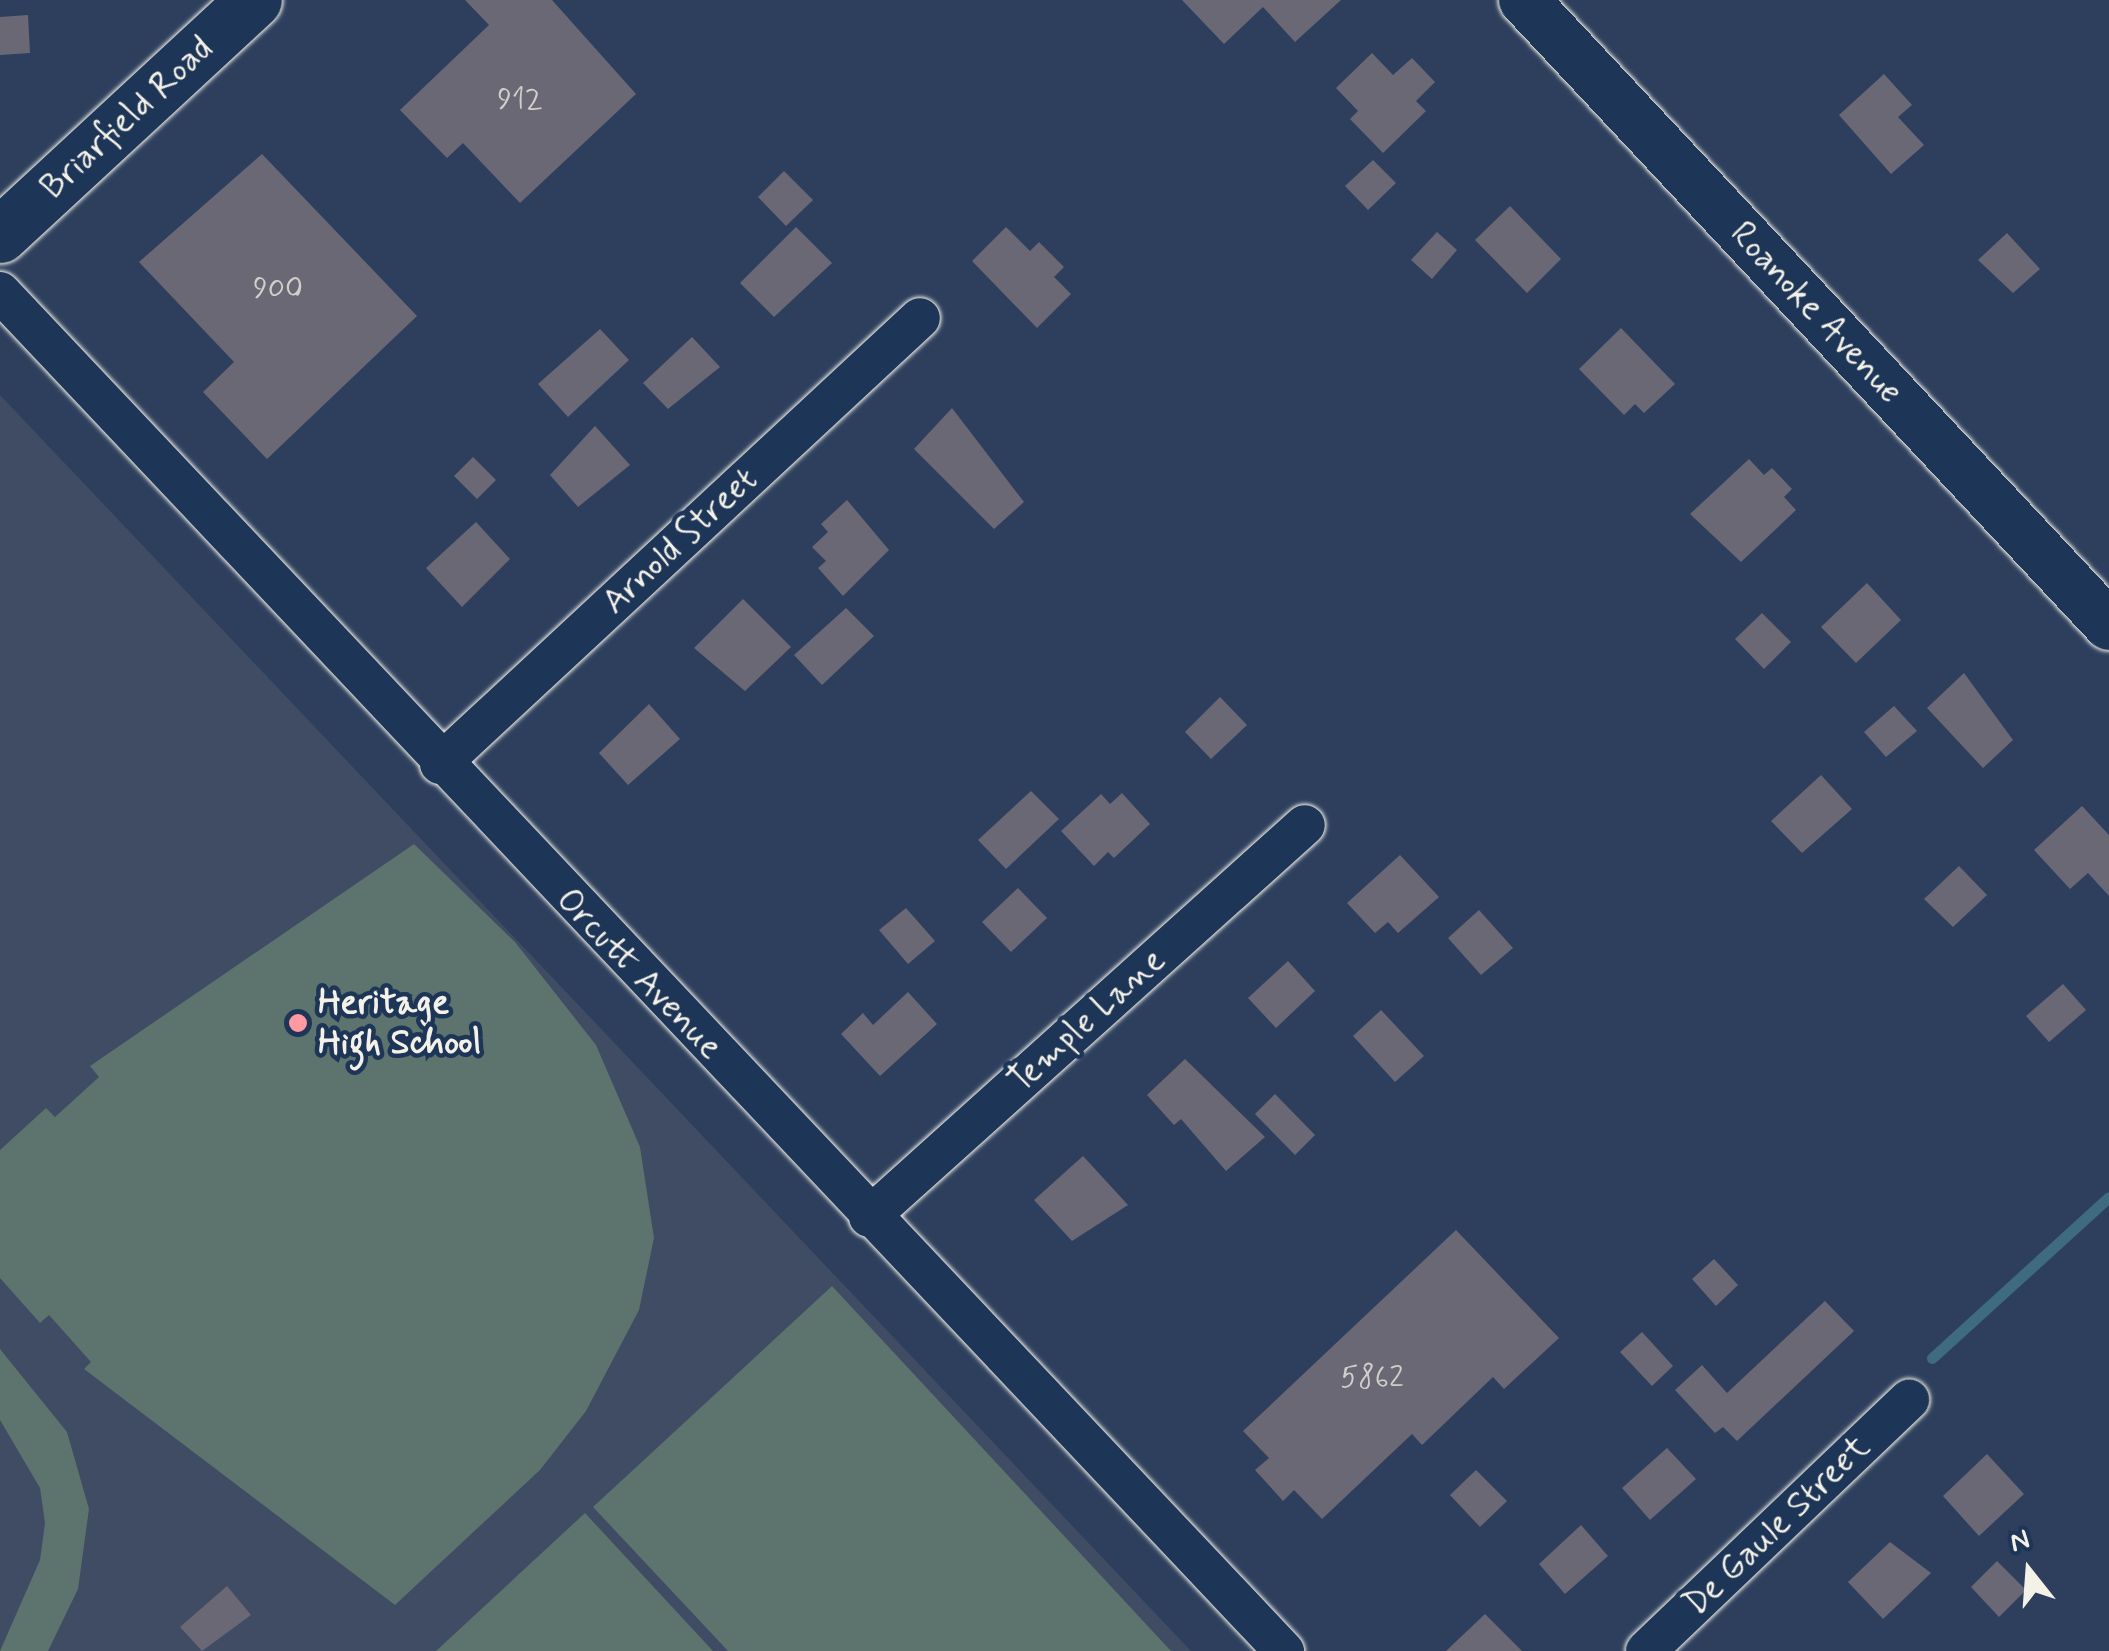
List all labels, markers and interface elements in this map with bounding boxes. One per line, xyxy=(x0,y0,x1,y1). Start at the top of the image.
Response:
street label: Briarfield Road xyxy=(33,28,221,208)
house number: 912 xyxy=(497,82,543,118)
street label: Roanoke Avenue xyxy=(1719,212,1913,414)
house number: 900 xyxy=(253,271,303,307)
street label: Arnold Street xyxy=(592,457,768,625)
street label: Orcutt Avenue xyxy=(547,880,731,1068)
street label: Temple Lane xyxy=(1003,943,1171,1099)
place label: Heritage High School xyxy=(318,982,481,1064)
marker: Heritage High School xyxy=(287,1012,309,1034)
house number: 5862 xyxy=(1340,1360,1404,1396)
street label: De Gaule Street xyxy=(1678,1429,1876,1623)
north arrow xyxy=(1979,1521,2079,1621)
text: N xyxy=(2006,1521,2034,1562)

